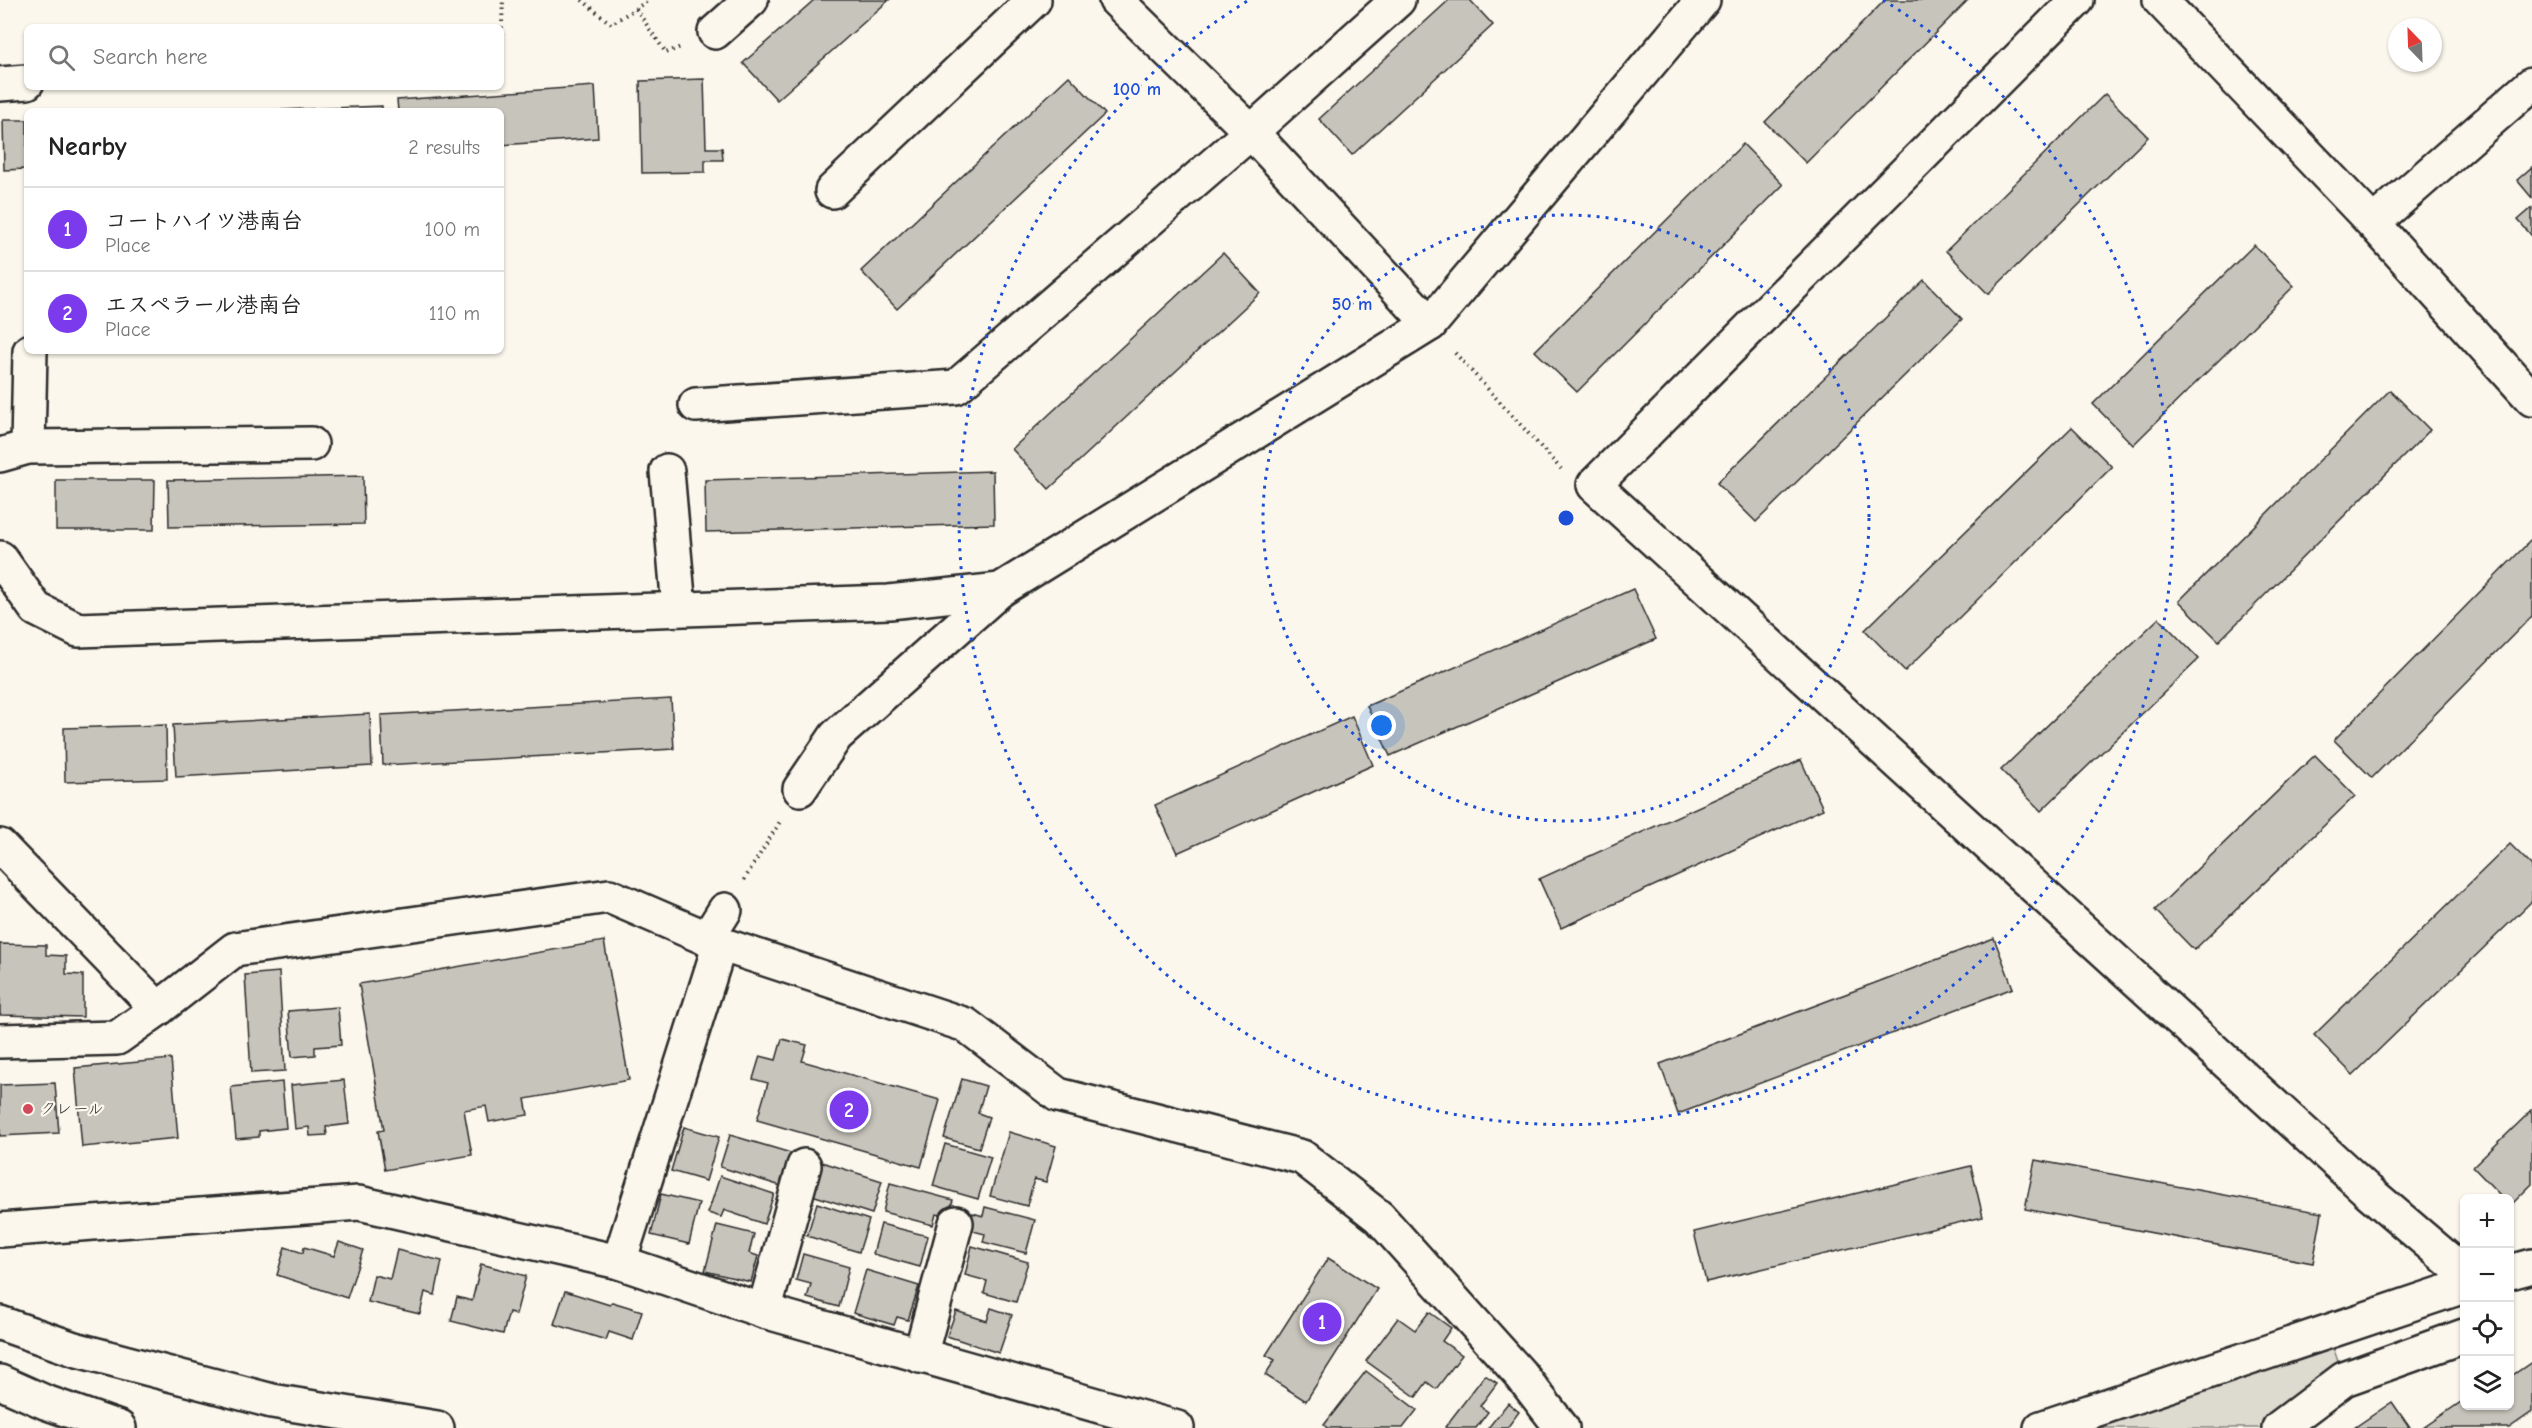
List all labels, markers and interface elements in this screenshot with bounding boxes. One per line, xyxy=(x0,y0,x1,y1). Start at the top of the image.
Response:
north arrow xyxy=(2388,18,2442,72)
search box xyxy=(24,24,504,90)
icon: search xyxy=(45,41,78,74)
text: Search here xyxy=(93,44,208,70)
text: 100 m xyxy=(1113,79,1161,100)
text: Nearby xyxy=(48,132,127,162)
text: 2 results xyxy=(408,136,480,159)
text: コートハイツ港南台 xyxy=(105,208,303,234)
text: 1 xyxy=(64,218,71,241)
text: 100 m xyxy=(425,218,480,241)
text: Place xyxy=(105,234,151,257)
text: エスペラール港南台 xyxy=(105,292,302,318)
text: 50 m xyxy=(1332,294,1372,315)
text: 2 xyxy=(63,302,72,325)
text: 110 m xyxy=(429,302,480,325)
text: Place xyxy=(105,318,151,341)
centre of rings xyxy=(1556,508,1576,528)
your location xyxy=(1367,711,1396,740)
pin: 2 xyxy=(830,1088,868,1132)
place label: クレール xyxy=(40,1100,104,1118)
marker: クレール xyxy=(21,1102,35,1116)
map controls xyxy=(2460,1194,2514,1410)
button: + xyxy=(2460,1194,2514,1248)
button: − xyxy=(2460,1248,2514,1302)
pin: 1 xyxy=(1302,1300,1342,1344)
button: locate xyxy=(2460,1302,2514,1356)
button: layers xyxy=(2460,1356,2514,1410)

